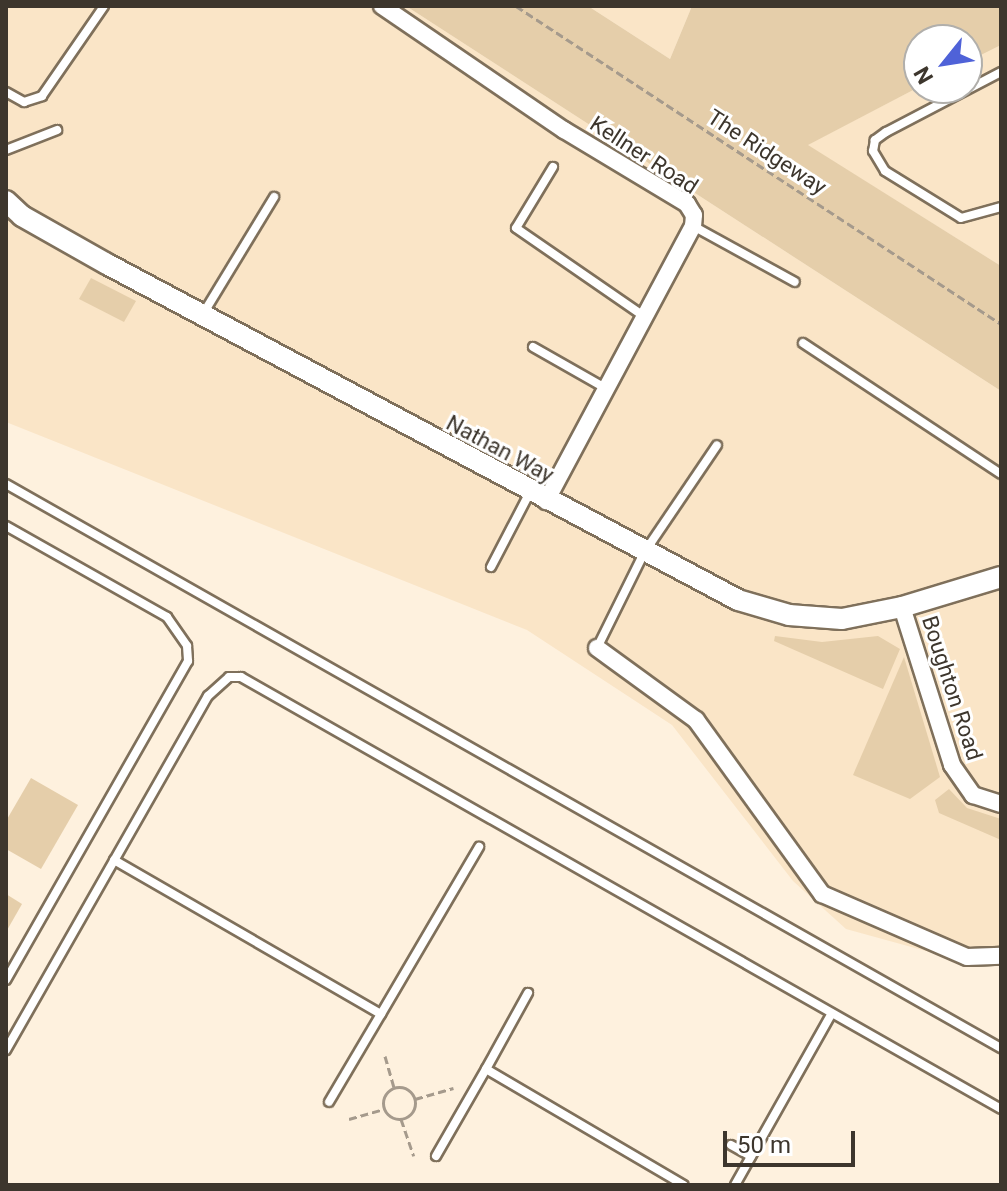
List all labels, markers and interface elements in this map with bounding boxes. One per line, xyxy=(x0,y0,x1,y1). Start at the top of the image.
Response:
north arrow xyxy=(903,24,983,104)
text: N xyxy=(909,62,938,88)
street label: The Ridgeway xyxy=(703,104,831,200)
street label: Kellner Road xyxy=(585,110,703,200)
street label: Nathan Way xyxy=(442,410,558,488)
street label: Boughton Road xyxy=(916,612,988,764)
scale bar xyxy=(727,1115,859,1165)
text: 50 m xyxy=(737,1131,791,1159)

